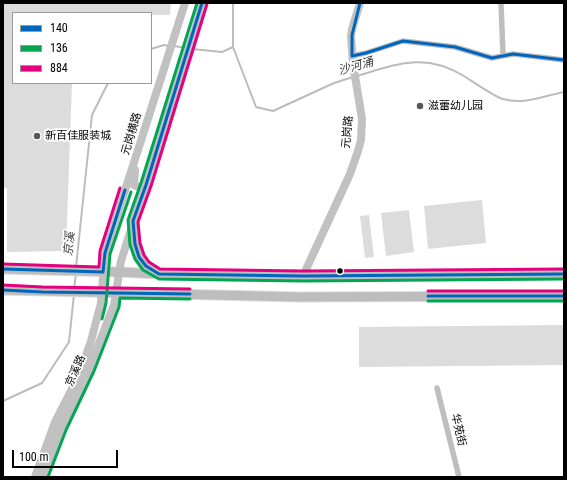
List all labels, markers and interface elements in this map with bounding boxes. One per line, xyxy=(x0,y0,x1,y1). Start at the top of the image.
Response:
legend xyxy=(12,12,152,84)
text: 140 xyxy=(50,21,68,35)
text: 136 xyxy=(50,41,68,55)
water label: 沙河涌 xyxy=(337,55,375,79)
text: 884 xyxy=(50,61,68,75)
place label: 滋蕾幼儿园 xyxy=(428,99,483,113)
marker: 滋蕾幼儿园 xyxy=(415,101,425,111)
street label: 元岗横路 xyxy=(119,111,145,157)
street label: 元岗路 xyxy=(340,115,356,149)
place label: 新百佳服装城 xyxy=(45,129,111,143)
marker: 新百佳服装城 xyxy=(32,131,42,141)
water label: 京溪 xyxy=(62,231,78,257)
unlabelled marker xyxy=(335,266,345,276)
street label: 京溪路 xyxy=(63,353,89,389)
street label: 华苑街 xyxy=(448,412,468,448)
scale bar xyxy=(14,442,120,468)
text: 100 m xyxy=(19,450,49,464)

